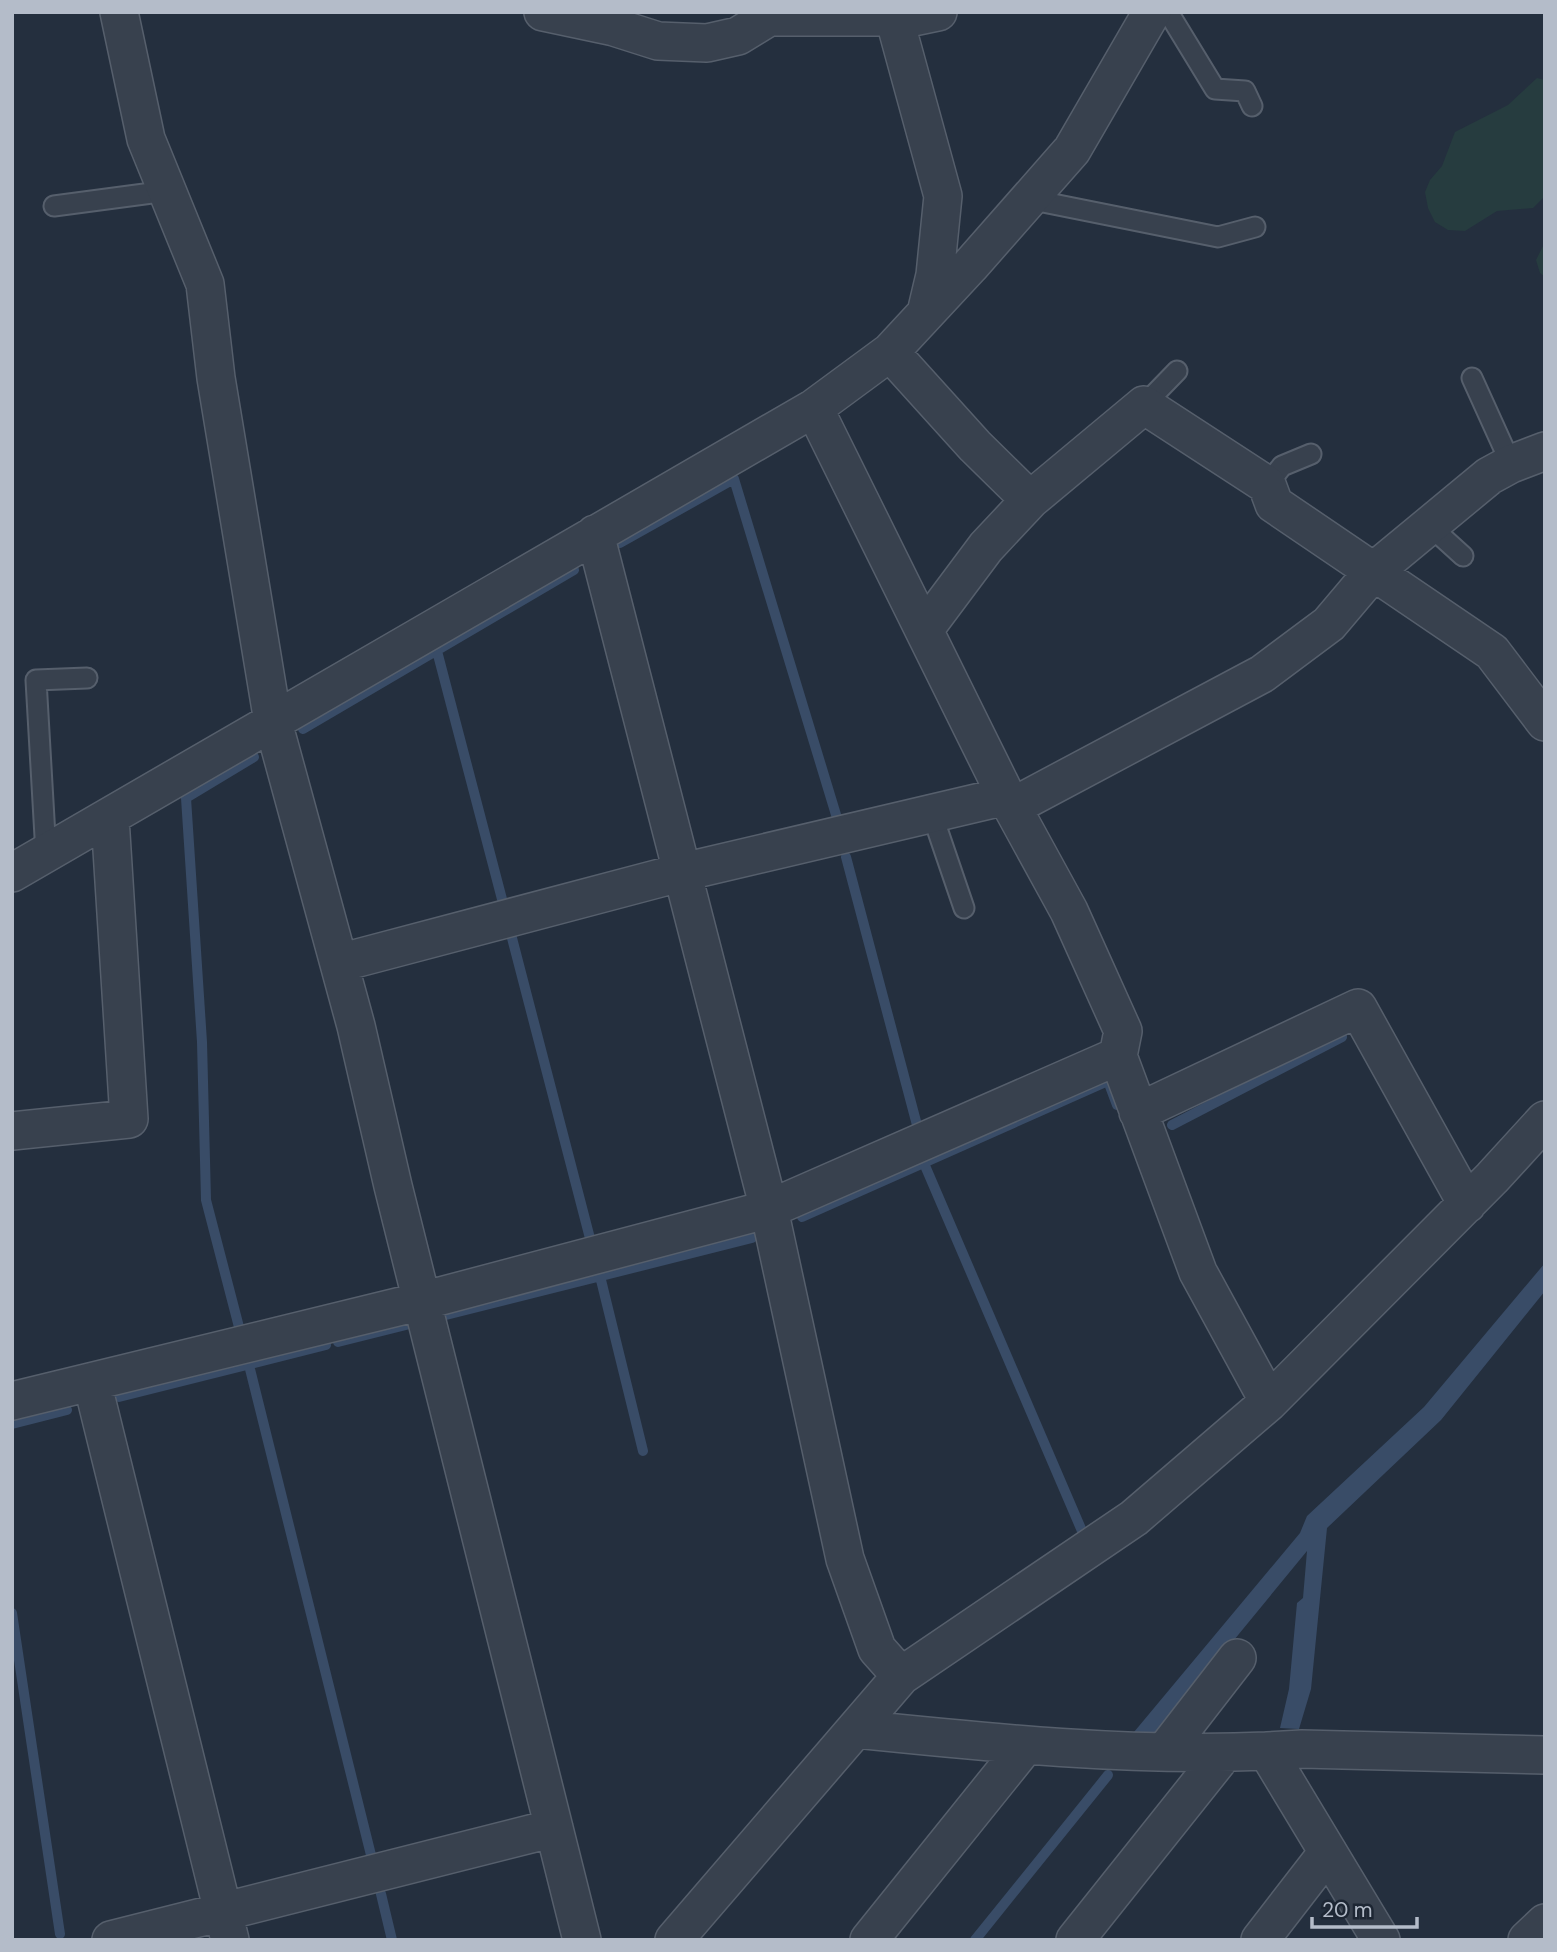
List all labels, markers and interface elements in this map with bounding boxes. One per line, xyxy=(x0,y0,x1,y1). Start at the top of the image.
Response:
scale bar xyxy=(1312,1885,1417,1929)
text: 20 m xyxy=(1322,1896,1373,1924)

